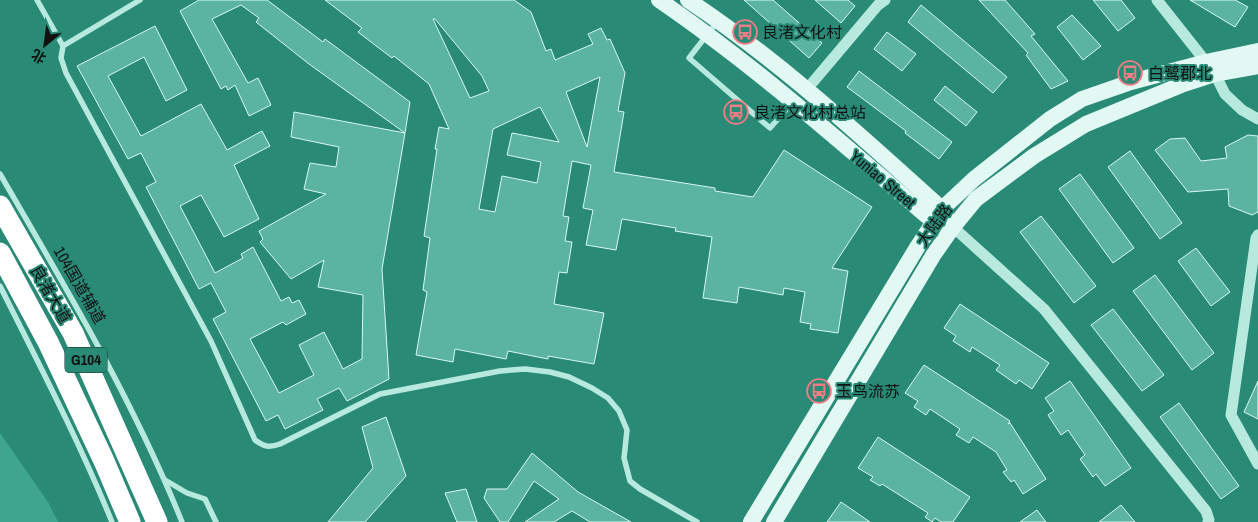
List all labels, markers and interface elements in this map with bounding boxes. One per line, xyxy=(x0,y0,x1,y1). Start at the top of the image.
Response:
bus stop icon: 良渚文化村 xyxy=(732,19,758,45)
north arrow xyxy=(20,20,70,70)
place label: 良渚文化村 xyxy=(762,21,842,43)
text: 北 xyxy=(28,45,49,68)
bus stop icon: 白鹭郡北 xyxy=(1117,60,1143,86)
place label: 白鹭郡北 xyxy=(1148,62,1212,84)
bus stop icon: 良渚文化村总站 xyxy=(723,99,749,125)
place label: 良渚文化村总站 xyxy=(754,101,866,123)
street label: Yuniao Street xyxy=(845,145,921,213)
street label: 大陆路 xyxy=(911,199,957,251)
street label: 104国道辅道 xyxy=(49,242,111,328)
street label: 良渚大道 xyxy=(25,261,77,327)
road number: G104 xyxy=(65,348,107,372)
bus stop icon: 玉鸟流苏 xyxy=(806,378,832,404)
place label: 玉鸟流苏 xyxy=(836,380,900,402)

